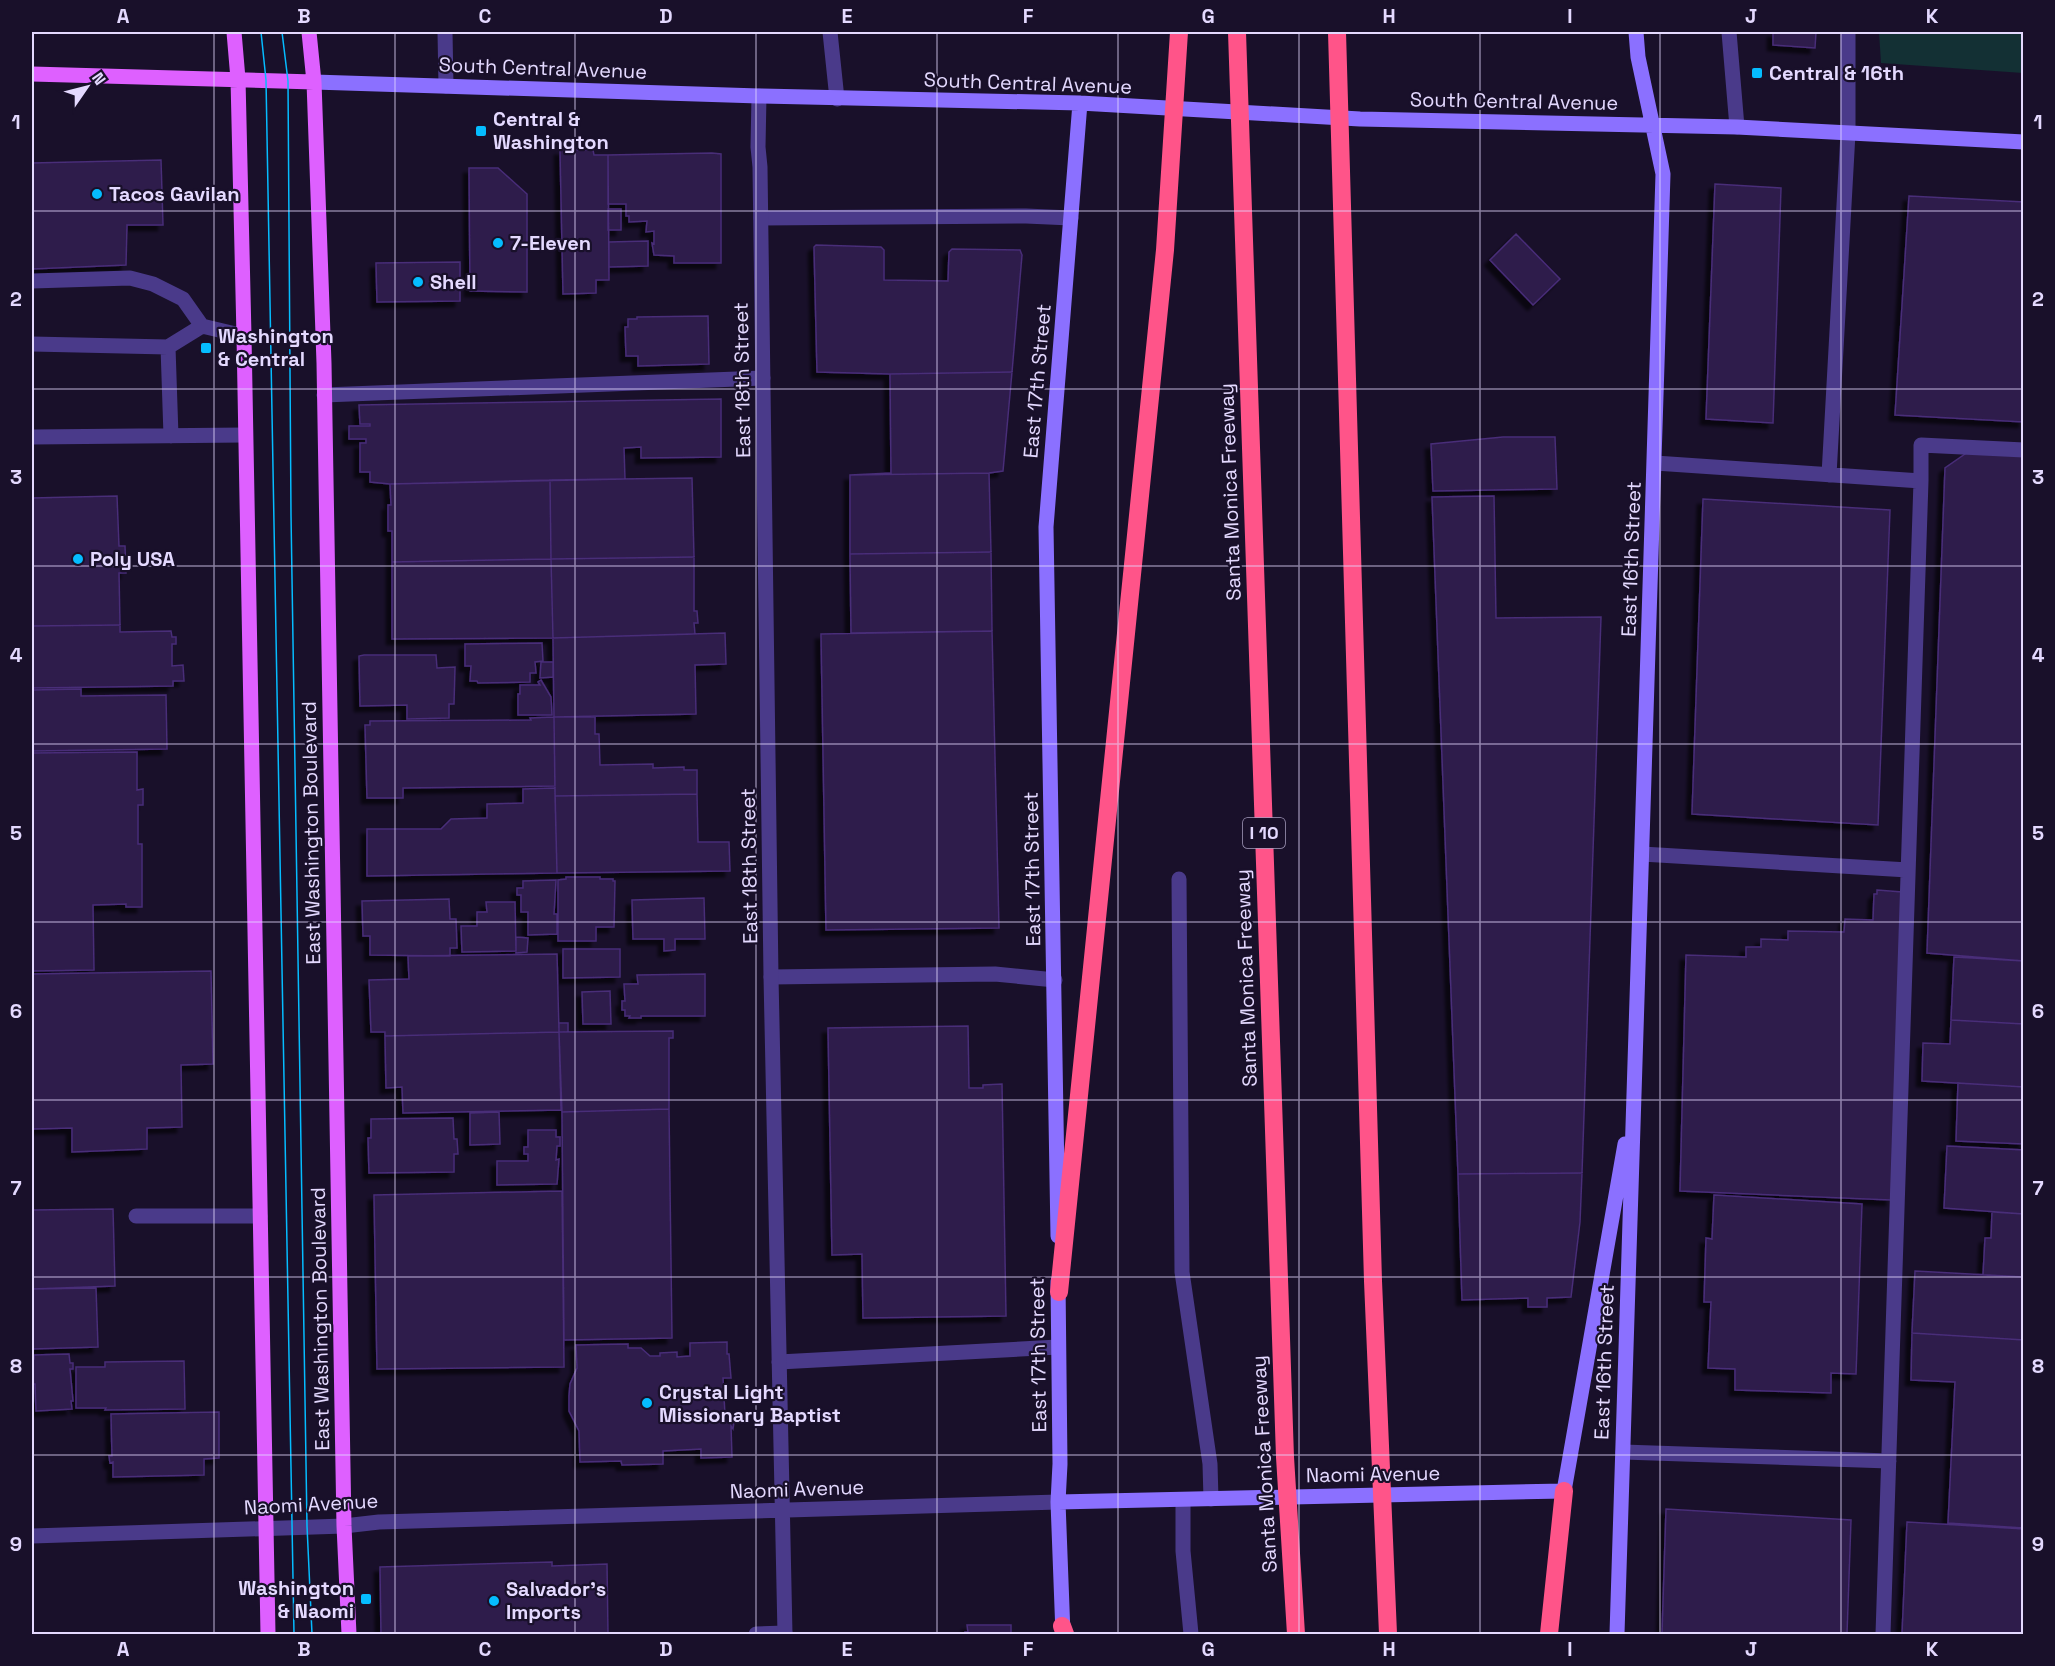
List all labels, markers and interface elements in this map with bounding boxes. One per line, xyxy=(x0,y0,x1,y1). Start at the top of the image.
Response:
text: A xyxy=(117,3,130,29)
text: B xyxy=(297,3,311,29)
text: C xyxy=(479,3,492,29)
text: D xyxy=(659,3,673,29)
text: E xyxy=(841,3,853,29)
text: F xyxy=(1023,3,1034,29)
text: G xyxy=(1201,3,1215,29)
text: H xyxy=(1382,3,1396,29)
text: I xyxy=(1567,3,1573,29)
text: J xyxy=(1745,3,1757,29)
text: K xyxy=(1926,3,1939,29)
street label: South Central Avenue xyxy=(438,51,648,85)
north arrow xyxy=(57,57,117,117)
place label: Central & 16th xyxy=(1769,60,1904,86)
street label: South Central Avenue xyxy=(923,66,1133,100)
marker: Central & 16th xyxy=(1750,66,1764,80)
text: N xyxy=(87,68,111,89)
street label: South Central Avenue xyxy=(1410,86,1618,116)
place label: Central & Washington xyxy=(493,106,609,155)
text: 1 xyxy=(11,109,21,135)
text: 1 xyxy=(2033,109,2043,135)
marker: Central & Washington xyxy=(474,124,488,138)
place label: Tacos Gavilan xyxy=(109,181,240,207)
marker: Tacos Gavilan xyxy=(90,187,104,201)
place label: 7-Eleven xyxy=(510,230,591,256)
marker: 7-Eleven xyxy=(491,236,505,250)
place label: Shell xyxy=(430,269,477,295)
marker: Shell xyxy=(411,275,425,289)
text: 2 xyxy=(10,286,22,312)
text: 2 xyxy=(2032,286,2044,312)
street label: East 18th Street xyxy=(728,302,756,458)
street label: East 17th Street xyxy=(1017,303,1057,459)
place label: Washington & Central xyxy=(218,323,334,372)
marker: Washington & Central xyxy=(199,341,213,355)
street label: Santa Monica Freeway xyxy=(1213,383,1247,601)
text: 3 xyxy=(10,464,22,490)
text: 3 xyxy=(2032,464,2044,490)
street label: East 16th Street xyxy=(1615,481,1647,637)
place label: Poly USA xyxy=(90,546,175,572)
marker: Poly USA xyxy=(71,552,85,566)
text: 4 xyxy=(10,642,23,668)
text: 4 xyxy=(2032,642,2045,668)
street label: East Washington Boulevard xyxy=(296,701,326,965)
street label: East 18th Street xyxy=(735,788,763,944)
street label: East 17th Street xyxy=(1018,791,1046,947)
road number: I 10 xyxy=(1243,818,1285,848)
text: 5 xyxy=(10,820,22,846)
text: 5 xyxy=(2032,820,2044,846)
street label: Santa Monica Freeway xyxy=(1229,869,1263,1087)
text: 6 xyxy=(10,998,22,1024)
text: 6 xyxy=(2032,998,2044,1024)
text: 7 xyxy=(10,1175,22,1201)
text: 7 xyxy=(2032,1175,2044,1201)
street label: East Washington Boulevard xyxy=(305,1187,335,1451)
street label: East 17th Street xyxy=(1024,1277,1052,1433)
street label: East 16th Street xyxy=(1588,1284,1620,1440)
text: 8 xyxy=(10,1353,22,1379)
text: 8 xyxy=(2032,1353,2044,1379)
street label: Santa Monica Freeway xyxy=(1245,1355,1283,1573)
place label: Crystal Light Missionary Baptist xyxy=(659,1379,841,1428)
marker: Crystal Light Missionary Baptist xyxy=(640,1396,654,1410)
street label: Naomi Avenue xyxy=(1306,1460,1440,1488)
street label: Naomi Avenue xyxy=(729,1474,865,1504)
street label: Naomi Avenue xyxy=(243,1487,379,1521)
text: 9 xyxy=(10,1531,22,1557)
text: 9 xyxy=(2032,1531,2044,1557)
place label: Washington & Naomi xyxy=(238,1575,354,1624)
place label: Salvador's Imports xyxy=(506,1576,606,1625)
marker: Washington & Naomi xyxy=(359,1592,373,1606)
marker: Salvador's Imports xyxy=(487,1594,501,1608)
text: A xyxy=(117,1636,130,1662)
text: B xyxy=(297,1636,311,1662)
text: C xyxy=(479,1636,492,1662)
text: D xyxy=(659,1636,673,1662)
text: E xyxy=(841,1636,853,1662)
text: F xyxy=(1023,1636,1034,1662)
text: G xyxy=(1201,1636,1215,1662)
text: H xyxy=(1382,1636,1396,1662)
text: I xyxy=(1567,1636,1573,1662)
text: J xyxy=(1745,1636,1757,1662)
text: K xyxy=(1926,1636,1939,1662)

